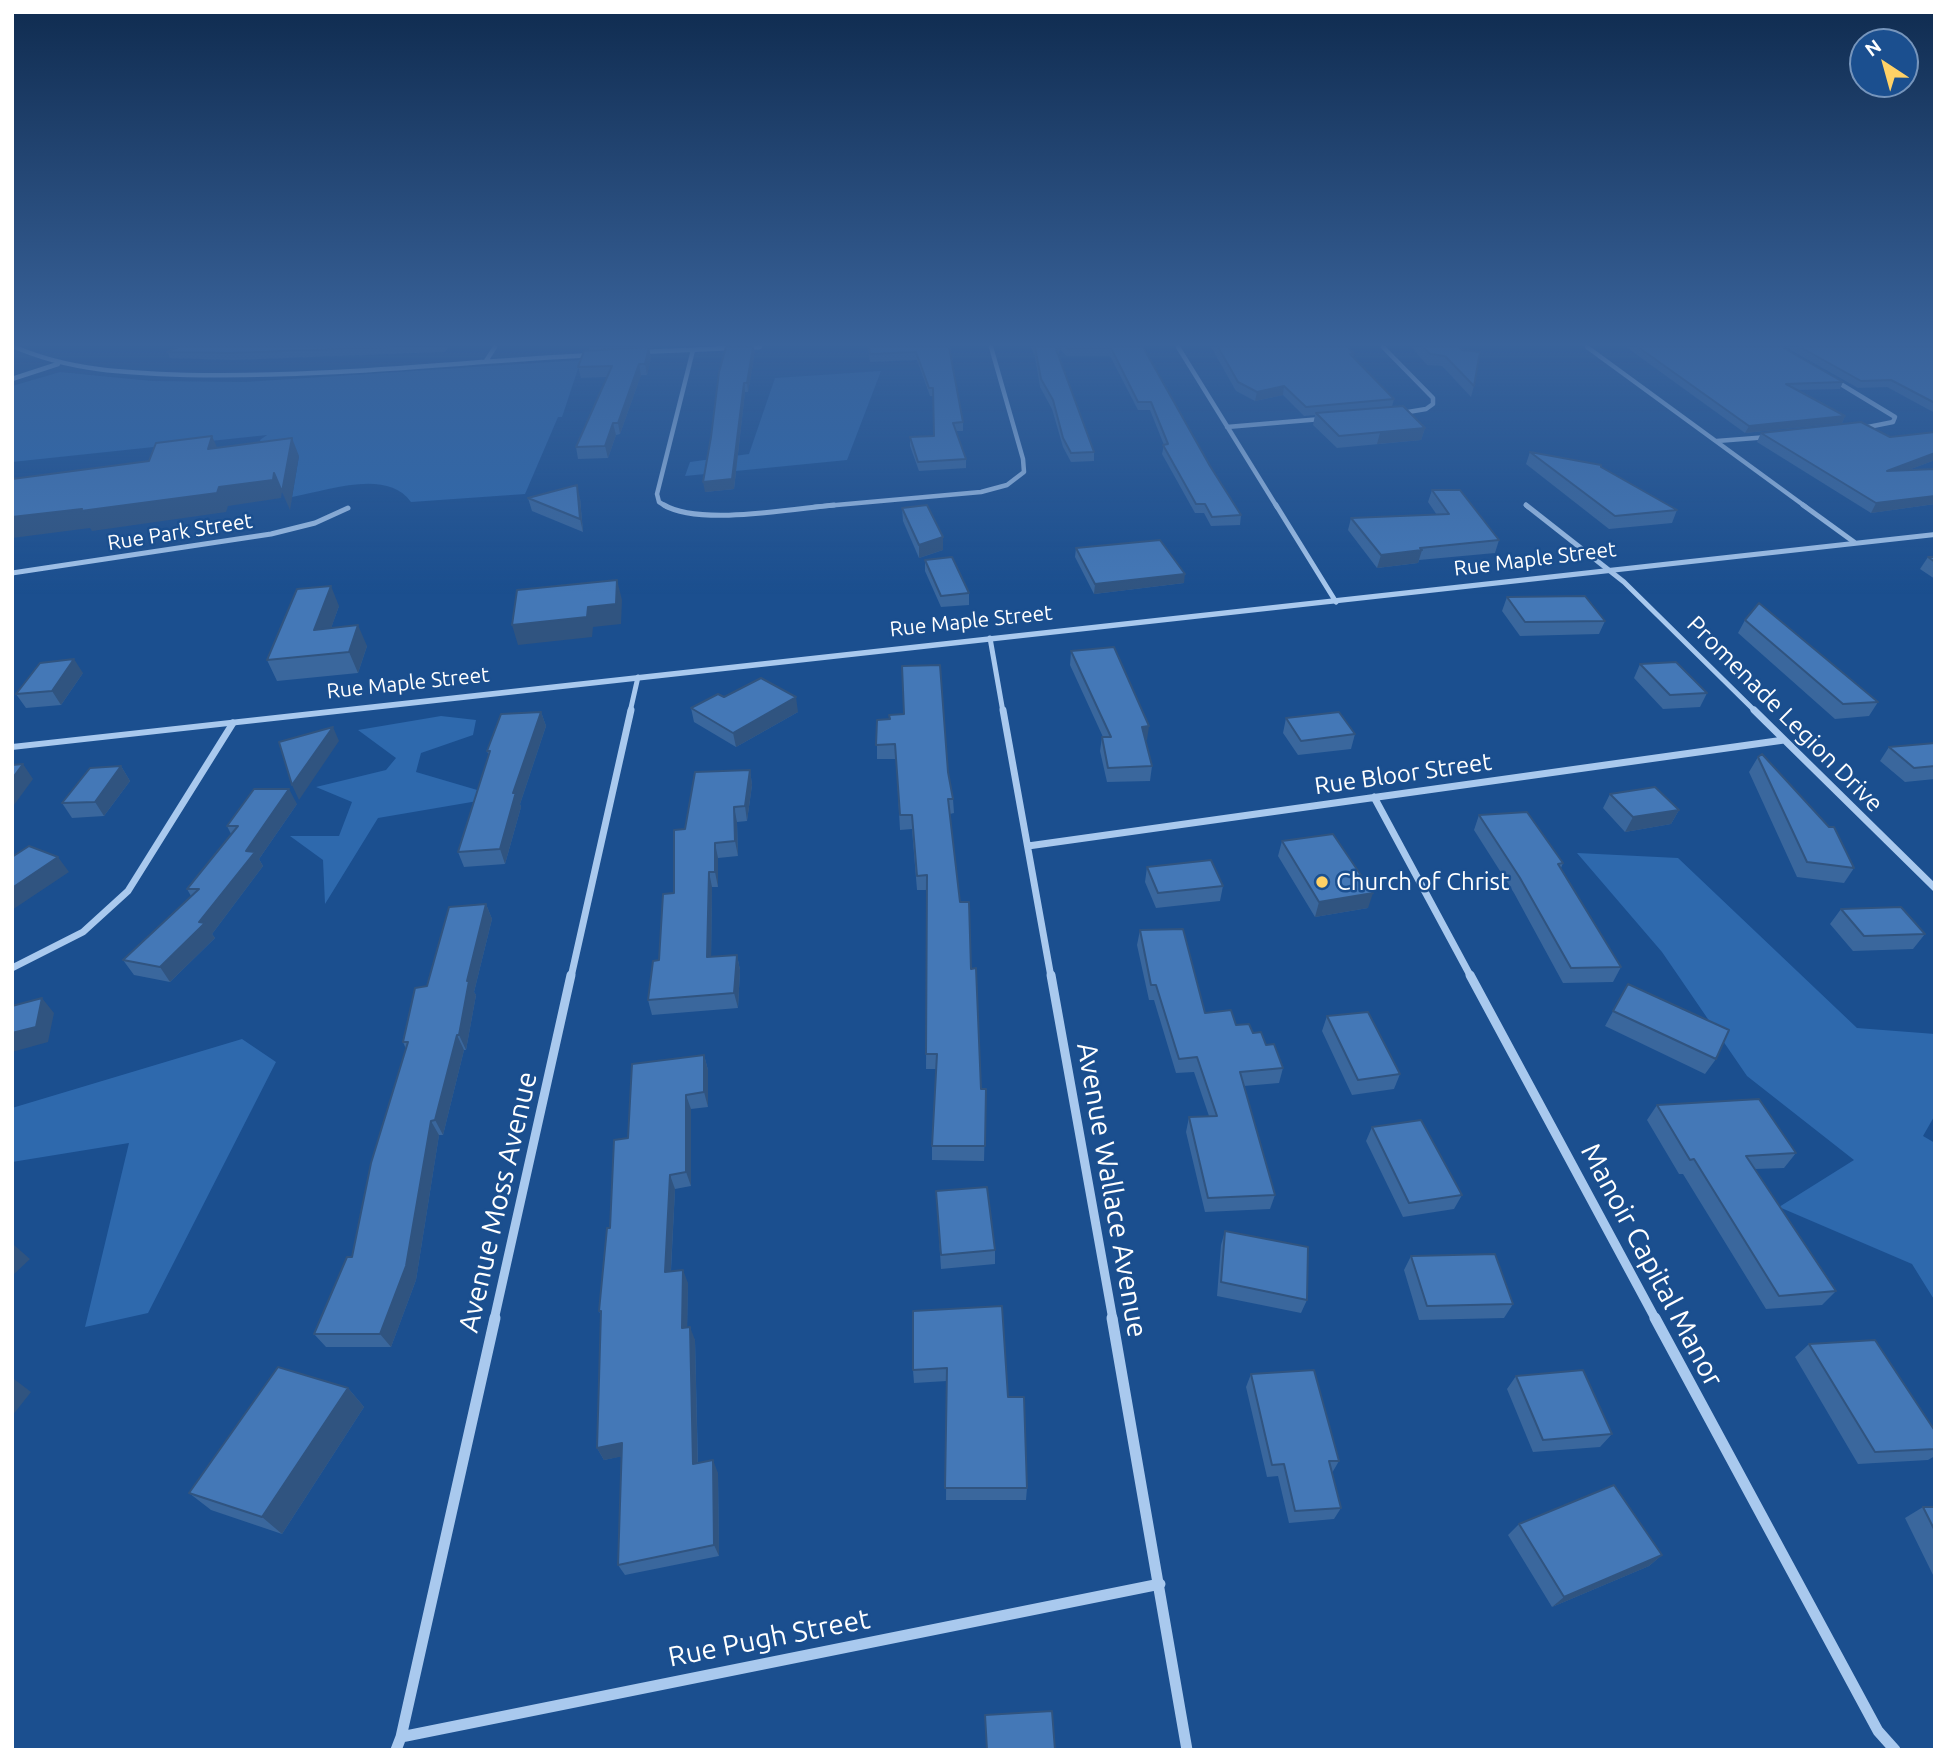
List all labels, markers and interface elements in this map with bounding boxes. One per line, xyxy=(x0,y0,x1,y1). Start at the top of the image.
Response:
north arrow xyxy=(1849,28,1919,98)
text: N xyxy=(1861,35,1885,61)
street label: Rue Park Street xyxy=(106,508,254,556)
street label: Rue Maple Street xyxy=(1452,537,1618,581)
street label: Rue Maple Street xyxy=(888,600,1054,642)
street label: Promenade Legion Drive xyxy=(1681,610,1889,818)
street label: Rue Maple Street xyxy=(325,662,491,704)
street label: Rue Bloor Street xyxy=(1313,747,1493,801)
place label: Church of Christ xyxy=(1336,868,1509,896)
marker: Church of Christ xyxy=(1314,874,1330,890)
street label: Avenue Wallace Avenue xyxy=(1070,1040,1154,1340)
street label: Avenue Moss Avenue xyxy=(452,1068,544,1336)
street label: Manoir Capital Manor xyxy=(1574,1138,1730,1392)
street label: Rue Pugh Street xyxy=(665,1602,873,1674)

